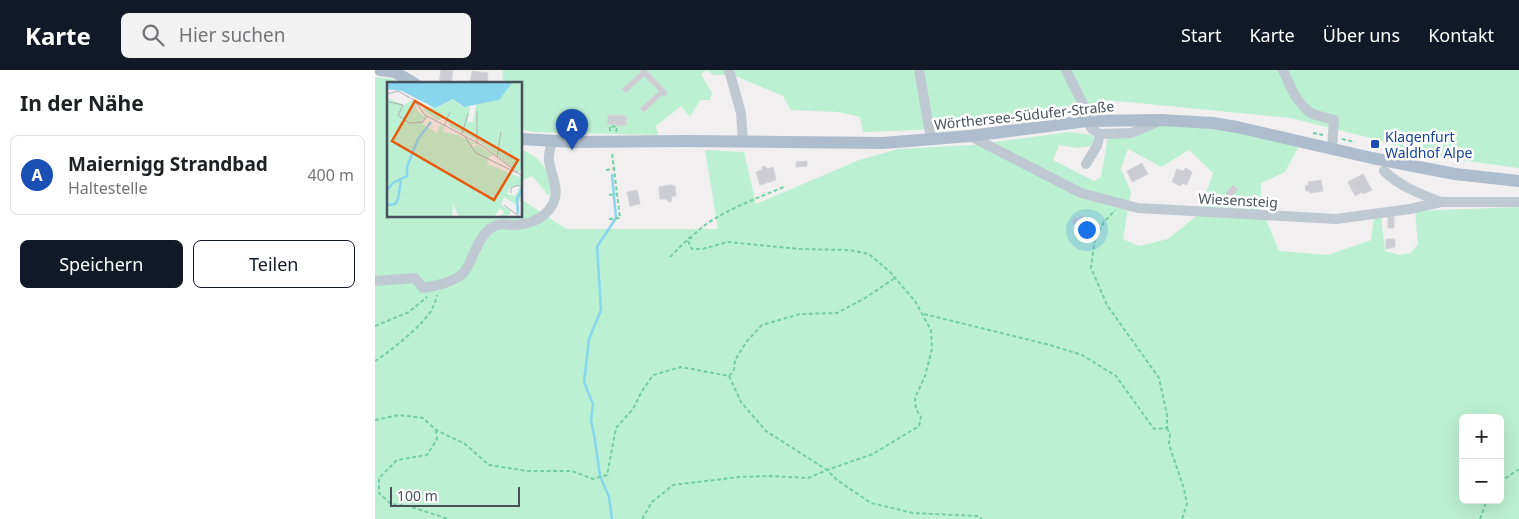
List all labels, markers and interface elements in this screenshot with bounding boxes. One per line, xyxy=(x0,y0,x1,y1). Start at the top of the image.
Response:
search box xyxy=(121,13,471,58)
text: Karte xyxy=(25,19,91,52)
icon: search xyxy=(139,21,167,49)
text: Hier suchen xyxy=(179,22,285,48)
text: Start xyxy=(1181,23,1221,47)
text: Karte xyxy=(1249,23,1295,47)
text: Über uns xyxy=(1323,23,1400,47)
text: Kontakt xyxy=(1428,23,1494,47)
inset map xyxy=(387,82,523,218)
text: In der Nähe xyxy=(20,89,144,117)
street label: Wörthersee-Südufer-Straße xyxy=(933,96,1115,134)
pin: A xyxy=(556,109,588,150)
place label: Klagenfurt Waldhof Alpe xyxy=(1385,127,1473,162)
marker: Klagenfurt Waldhof Alpe xyxy=(1369,138,1381,150)
text: Maiernigg Strandbad xyxy=(68,151,268,177)
text: A xyxy=(31,164,43,186)
text: 400 m xyxy=(307,164,354,186)
text: Haltestelle xyxy=(68,177,148,199)
street label: Wiesensteig xyxy=(1198,188,1278,212)
your location xyxy=(1074,217,1100,243)
button: Speichern xyxy=(20,240,183,288)
button: Teilen xyxy=(193,240,355,288)
map controls xyxy=(1459,414,1504,504)
button: + xyxy=(1459,414,1504,459)
button: − xyxy=(1459,459,1504,504)
scale bar xyxy=(390,484,520,507)
text: 100 m xyxy=(397,486,438,505)

